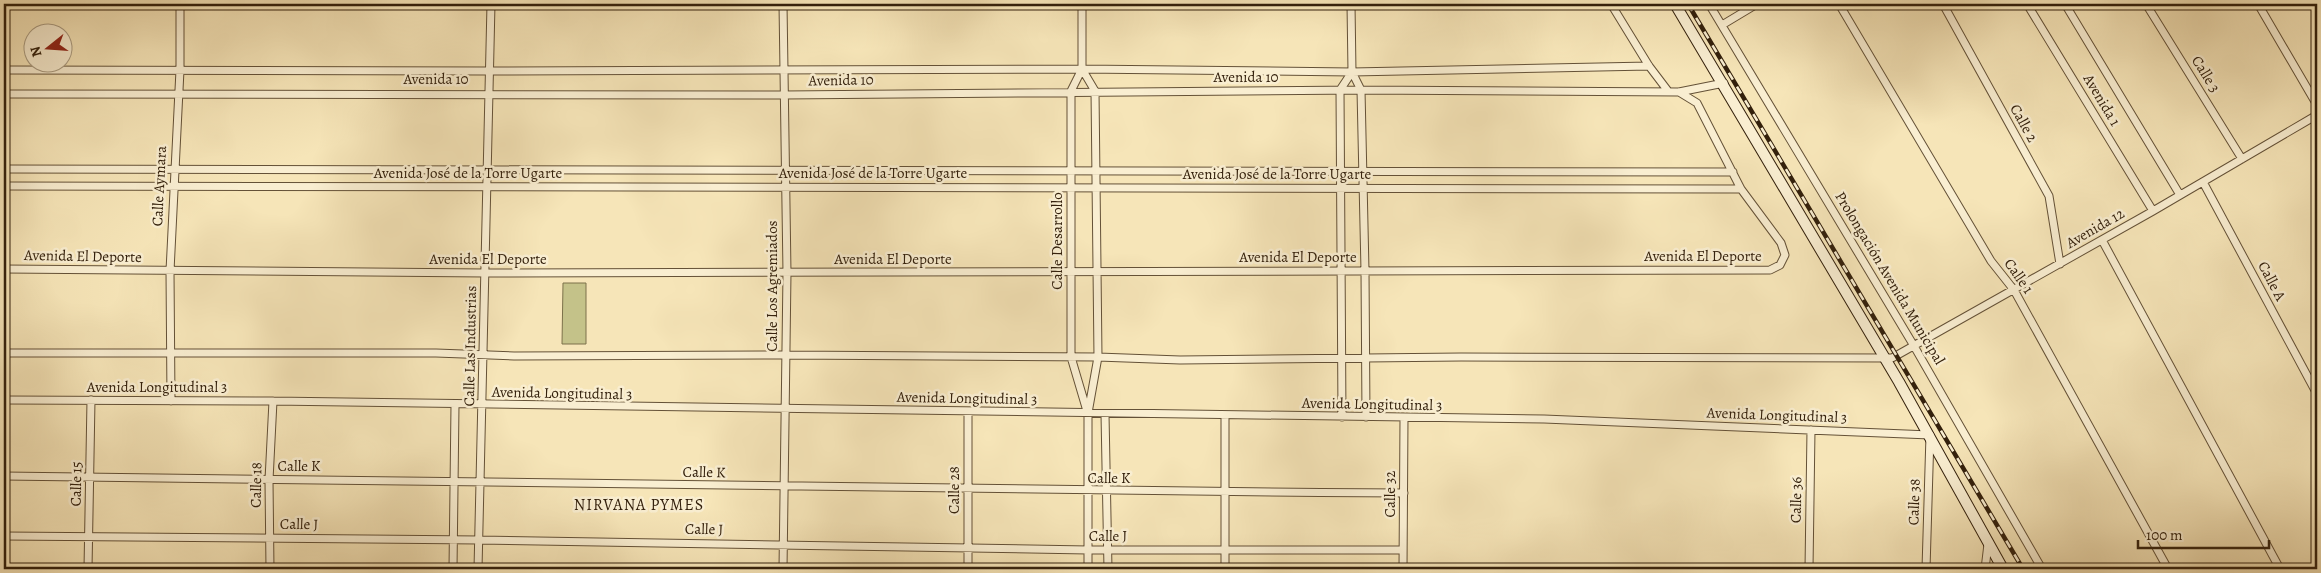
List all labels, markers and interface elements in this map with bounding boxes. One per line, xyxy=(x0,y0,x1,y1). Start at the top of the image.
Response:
north arrow xyxy=(22,22,72,72)
text: N xyxy=(25,44,47,59)
street label: Calle 3 xyxy=(2187,52,2225,96)
street label: Avenida 10 xyxy=(1212,67,1279,87)
street label: Avenida 10 xyxy=(402,69,469,89)
street label: Avenida 10 xyxy=(807,69,874,91)
street label: Avenida 1 xyxy=(2078,69,2125,130)
street label: Calle 2 xyxy=(2005,100,2043,146)
street label: Calle Aymara xyxy=(147,145,171,227)
street label: Avenida José de la Torre Ugarte xyxy=(373,163,563,183)
street label: Avenida José de la Torre Ugarte xyxy=(778,163,968,183)
street label: Avenida José de la Torre Ugarte xyxy=(1182,164,1372,184)
street label: Prolongación Avenida Municipal xyxy=(1830,188,1950,368)
street label: Calle Desarrollo xyxy=(1047,192,1067,290)
street label: Avenida 12 xyxy=(2061,203,2128,253)
street label: Calle Los Agremiados xyxy=(762,220,782,352)
street label: Avenida El Deporte xyxy=(23,245,142,267)
street label: Avenida El Deporte xyxy=(1643,246,1762,266)
street label: Avenida El Deporte xyxy=(1238,247,1357,267)
street label: Avenida El Deporte xyxy=(428,249,547,269)
street label: Avenida El Deporte xyxy=(833,249,952,269)
street label: Calle 1 xyxy=(2000,254,2038,298)
street label: Calle A xyxy=(2253,258,2291,305)
street label: Calle Las Industrias xyxy=(459,286,481,406)
street label: Avenida Longitudinal 3 xyxy=(86,377,227,397)
street label: Avenida Longitudinal 3 xyxy=(491,382,632,404)
street label: Avenida Longitudinal 3 xyxy=(896,387,1037,409)
street label: Avenida Longitudinal 3 xyxy=(1301,393,1442,415)
street label: Avenida Longitudinal 3 xyxy=(1705,403,1848,427)
street label: Calle K xyxy=(278,456,321,476)
street label: Calle 15 xyxy=(66,461,86,507)
street label: Calle 18 xyxy=(246,462,266,508)
street label: Calle K xyxy=(682,462,726,482)
street label: Calle 28 xyxy=(944,466,964,514)
street label: Calle K xyxy=(1088,468,1131,488)
street label: Calle 32 xyxy=(1380,471,1400,517)
street label: Calle 36 xyxy=(1786,476,1806,523)
street label: Calle 38 xyxy=(1903,478,1925,526)
district label: NIRVANA PYMES xyxy=(574,494,704,516)
street label: Calle J xyxy=(280,514,318,534)
scale bar xyxy=(2138,518,2270,550)
street label: Calle J xyxy=(685,519,723,539)
text: 100 m xyxy=(2146,525,2183,545)
street label: Calle J xyxy=(1089,526,1127,546)

